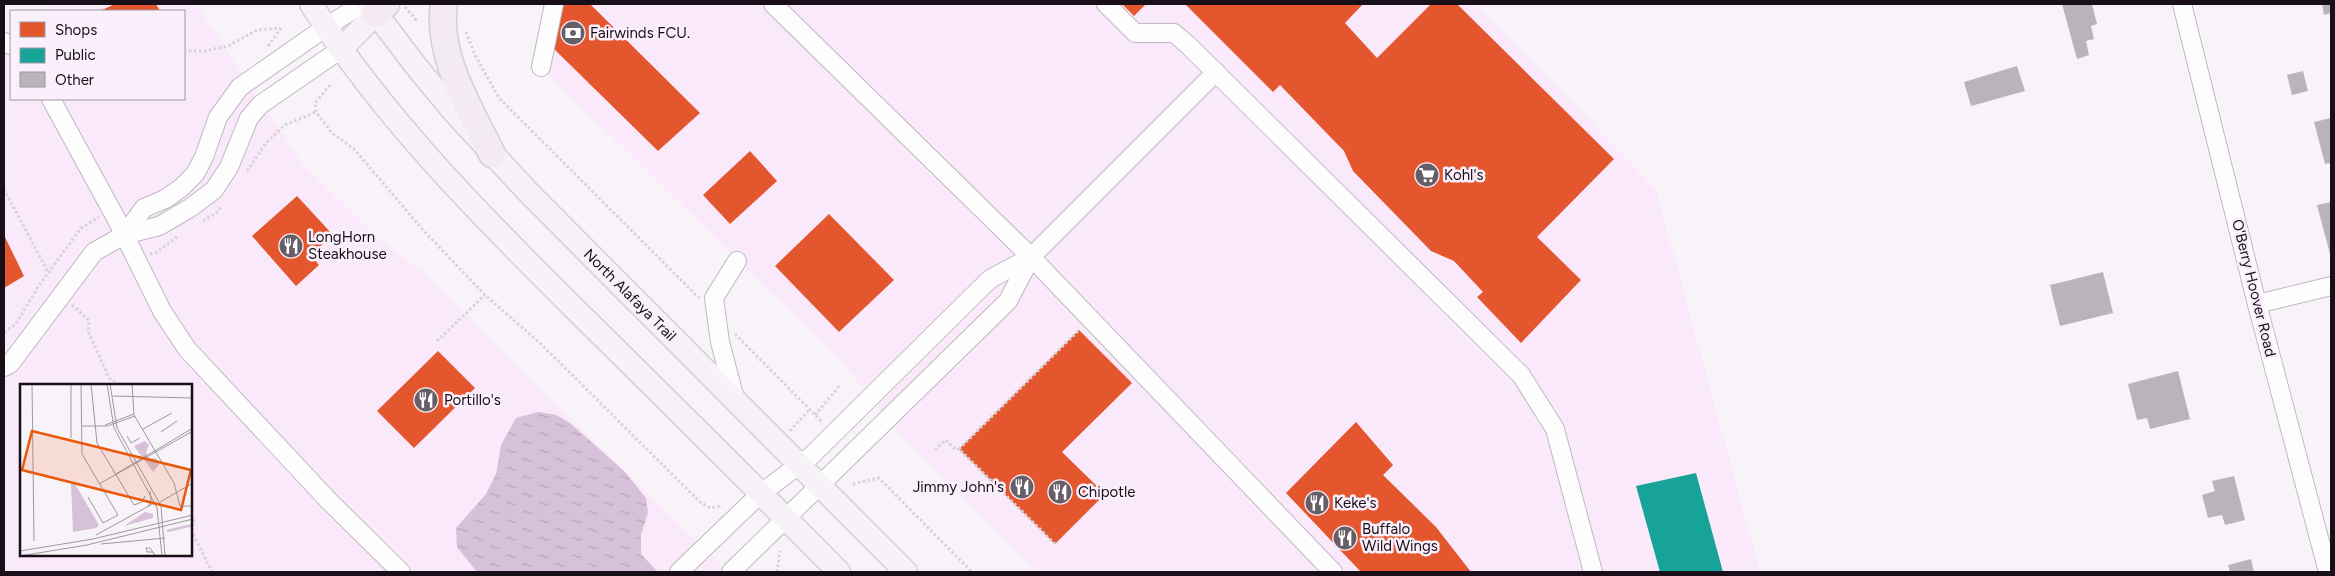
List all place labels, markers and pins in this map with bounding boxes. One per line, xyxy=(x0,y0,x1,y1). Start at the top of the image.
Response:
bank icon: Fairwinds FCU. xyxy=(560,20,586,46)
place label: Fairwinds FCU. xyxy=(590,24,690,42)
supermarket icon: Kohl's xyxy=(1414,162,1440,188)
place label: Kohl's xyxy=(1444,166,1483,184)
place label: LongHorn Steakhouse xyxy=(308,228,387,263)
restaurant icon: LongHorn Steakhouse xyxy=(278,233,304,259)
restaurant icon: Portillo's xyxy=(413,387,439,413)
place label: Portillo's xyxy=(444,391,501,409)
restaurant icon: Jimmy John's xyxy=(1009,474,1035,500)
place label: Jimmy John's xyxy=(913,478,1004,496)
restaurant icon: Chipotle xyxy=(1047,479,1073,505)
place label: Chipotle xyxy=(1078,483,1135,501)
restaurant icon: Keke's xyxy=(1304,490,1330,516)
place label: Keke's xyxy=(1334,494,1377,512)
place label: Buffalo Wild Wings xyxy=(1362,520,1438,555)
restaurant icon: Buffalo Wild Wings xyxy=(1332,525,1358,551)

